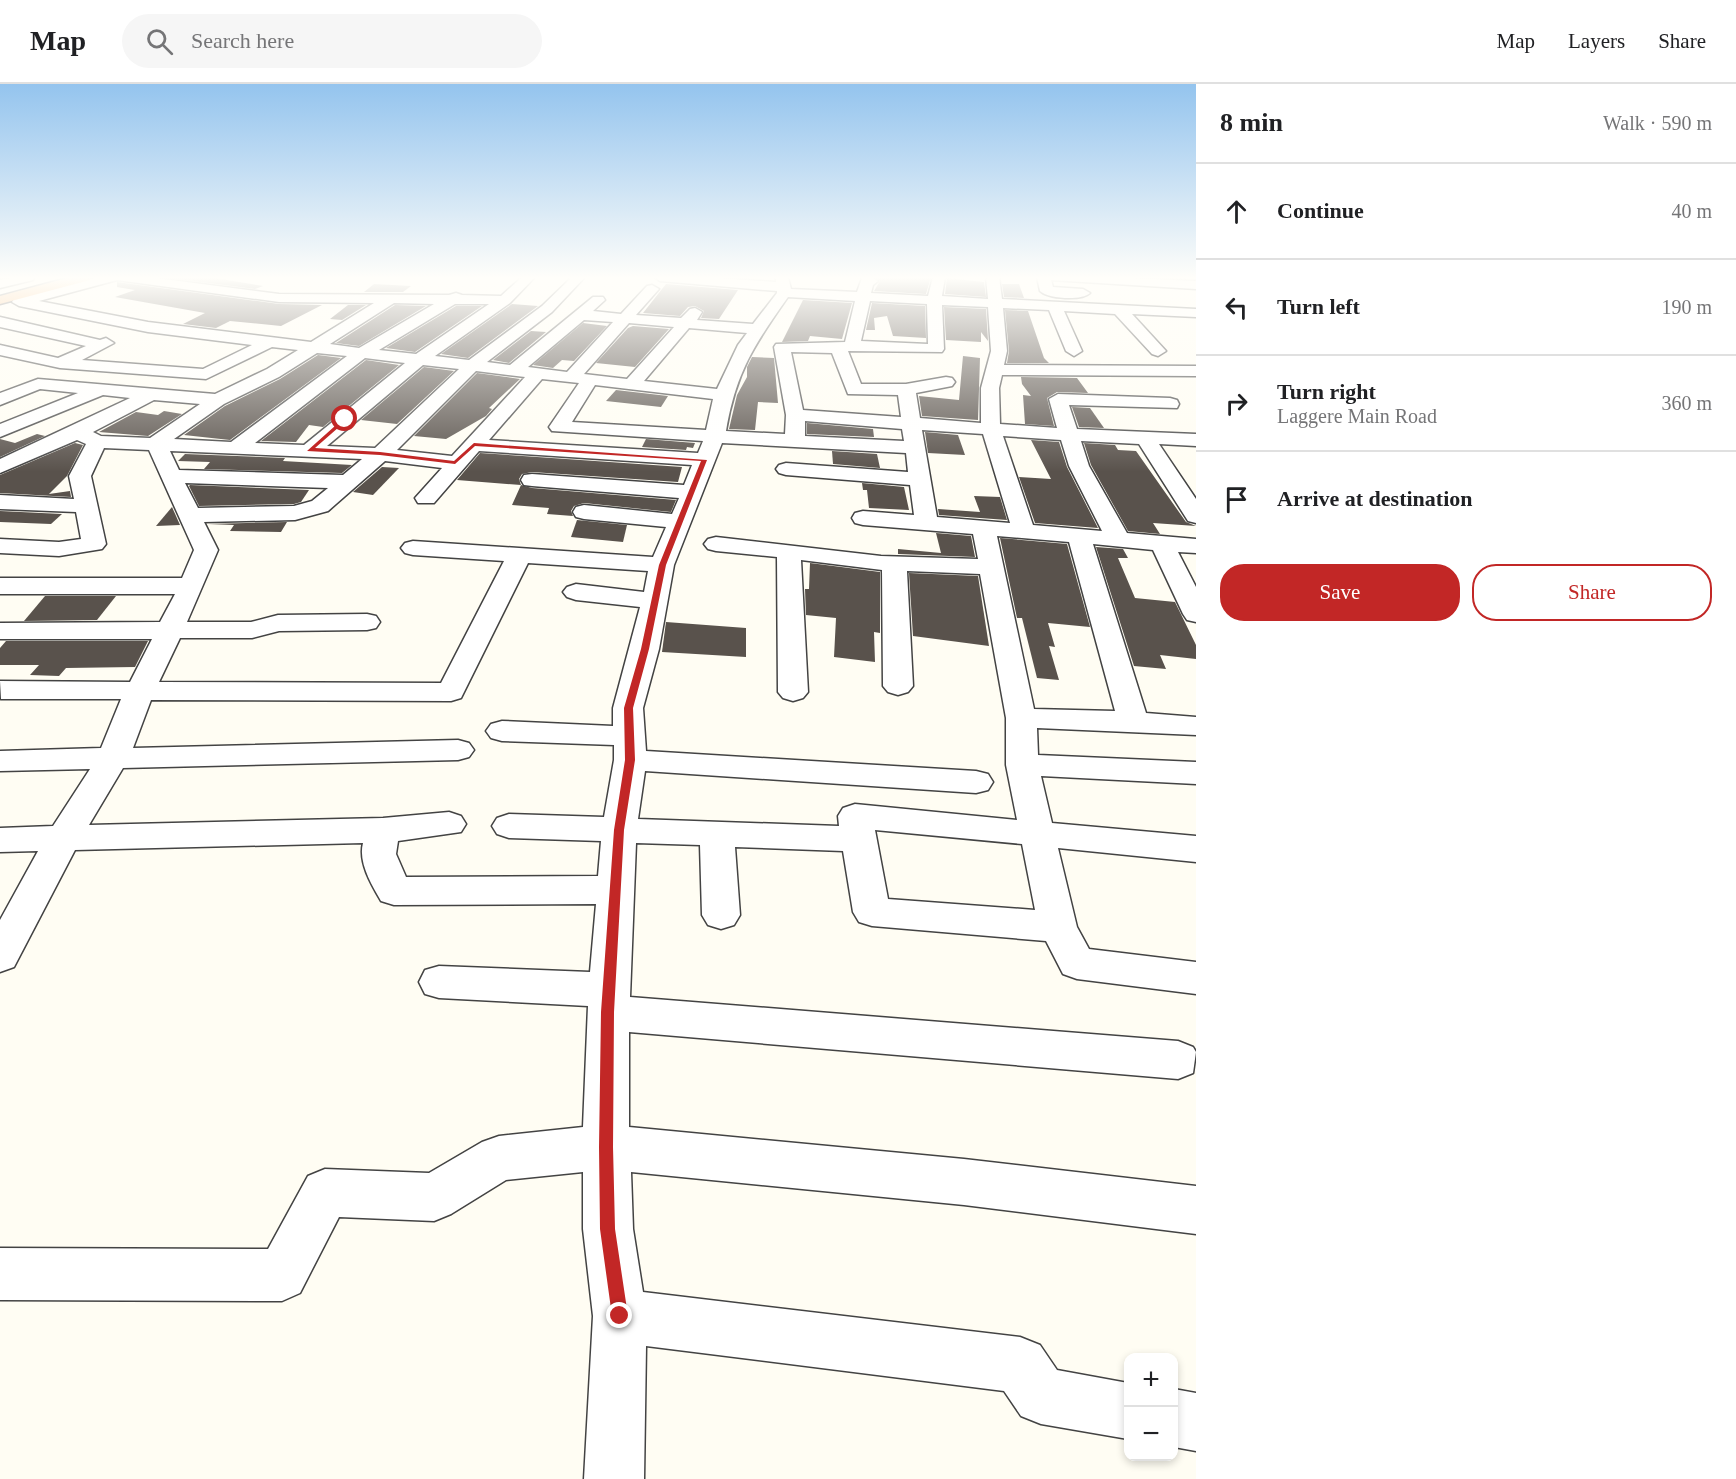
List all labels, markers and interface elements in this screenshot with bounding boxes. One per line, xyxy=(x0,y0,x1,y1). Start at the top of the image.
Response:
search box xyxy=(122,14,542,68)
text: Map xyxy=(30,25,86,56)
icon: search xyxy=(143,25,176,58)
text: Search here xyxy=(191,28,294,53)
text: Map xyxy=(1497,29,1535,53)
text: Layers xyxy=(1568,29,1625,53)
text: Share xyxy=(1658,29,1706,53)
text: 8 min xyxy=(1220,108,1283,137)
text: Walk · 590 m xyxy=(1603,112,1712,134)
icon: ahead xyxy=(1220,195,1253,228)
text: Continue xyxy=(1277,198,1364,223)
text: 40 m xyxy=(1671,200,1712,222)
icon: left xyxy=(1220,291,1253,324)
text: Turn left xyxy=(1277,294,1360,319)
text: 190 m xyxy=(1661,296,1712,318)
text: Turn right xyxy=(1277,379,1376,404)
icon: right xyxy=(1220,387,1253,420)
text: 360 m xyxy=(1661,392,1712,414)
route start xyxy=(331,405,357,431)
text: Laggere Main Road xyxy=(1277,405,1437,427)
icon: arrive xyxy=(1220,483,1253,516)
text: Arrive at destination xyxy=(1277,486,1473,511)
button: Save xyxy=(1220,564,1460,621)
button: Share xyxy=(1472,564,1712,621)
route end xyxy=(606,1302,632,1328)
map controls xyxy=(1124,1353,1178,1461)
button: + xyxy=(1124,1353,1178,1407)
button: − xyxy=(1124,1407,1178,1461)

